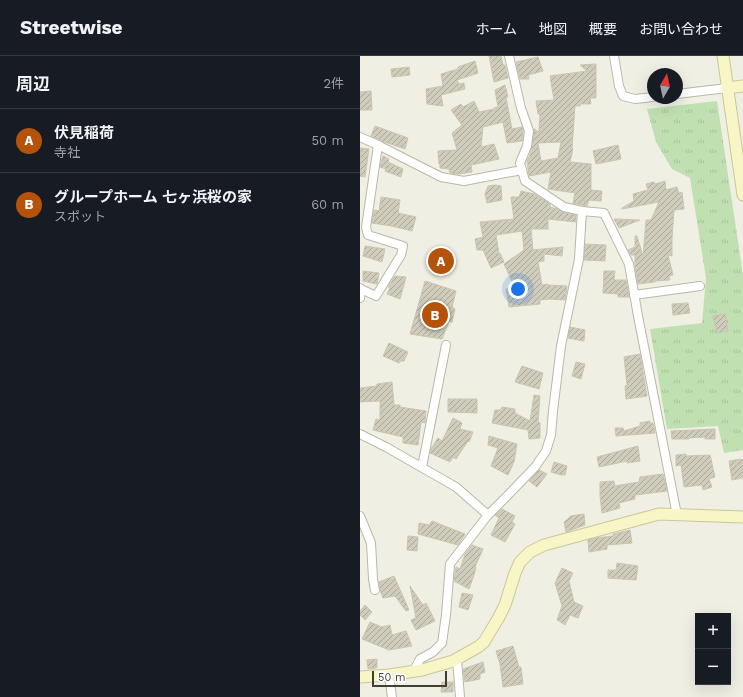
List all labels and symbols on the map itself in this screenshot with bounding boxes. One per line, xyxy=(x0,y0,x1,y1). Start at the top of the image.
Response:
north arrow xyxy=(647,68,683,104)
pin: A xyxy=(428,246,454,276)
your location xyxy=(508,279,528,299)
pin: B xyxy=(422,300,448,330)
scale bar xyxy=(372,669,447,688)

